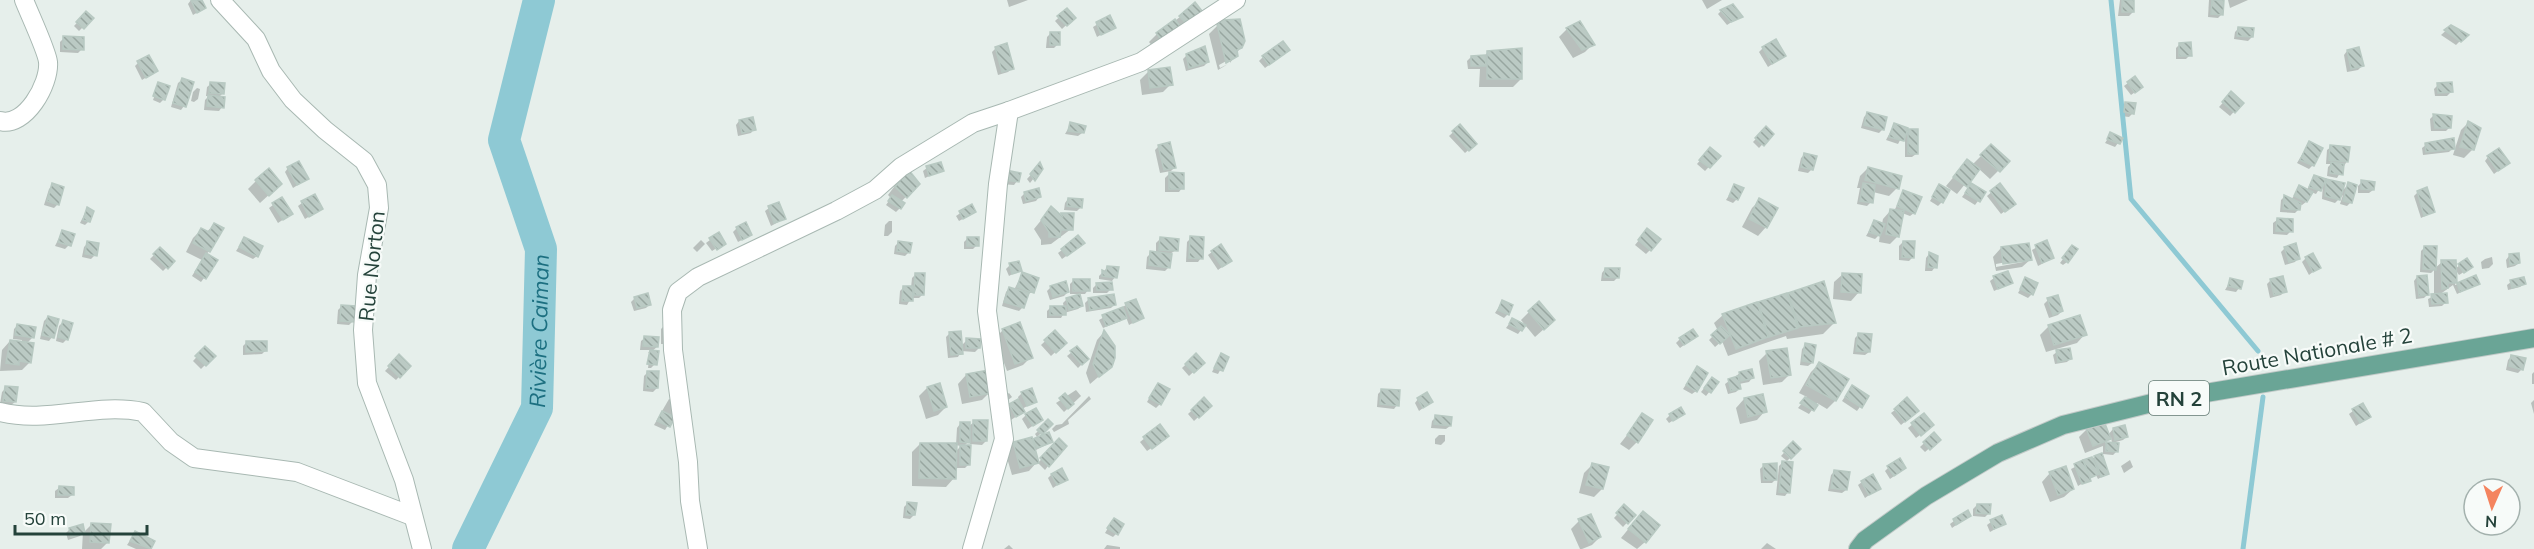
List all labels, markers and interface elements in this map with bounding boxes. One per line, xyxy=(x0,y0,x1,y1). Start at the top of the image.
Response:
street label: Rue Norton xyxy=(352,209,390,323)
water label: Rivière Caiman xyxy=(523,254,555,408)
street label: Route Nationale # 2 xyxy=(2220,321,2414,381)
road number: RN 2 xyxy=(2149,381,2209,415)
north arrow xyxy=(2462,477,2522,537)
scale bar xyxy=(15,498,147,536)
text: 50 m xyxy=(24,507,66,530)
text: N xyxy=(2485,512,2498,532)

